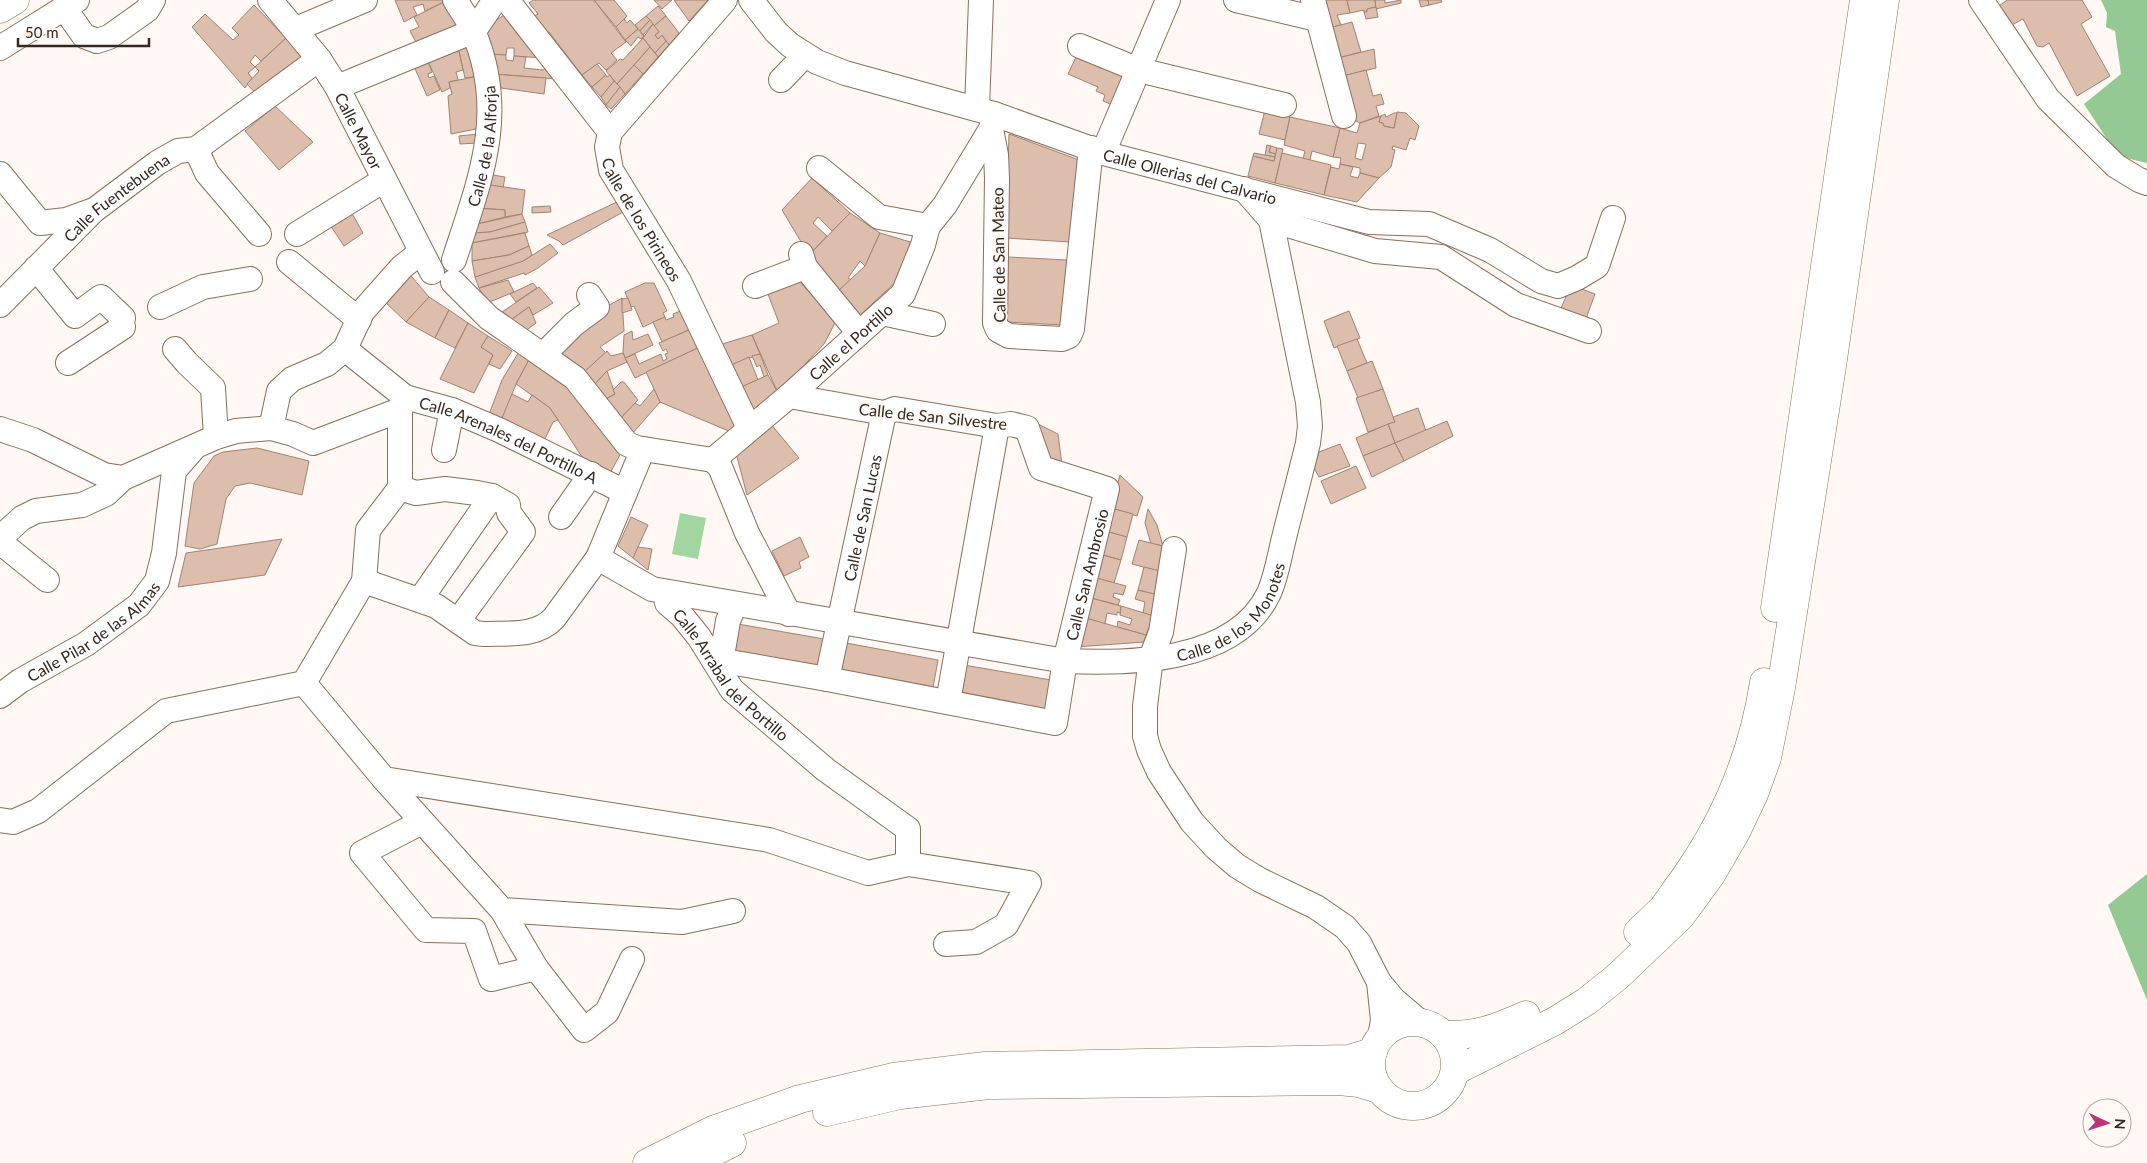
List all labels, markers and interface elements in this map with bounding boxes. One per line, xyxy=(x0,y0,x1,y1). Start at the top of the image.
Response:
scale bar xyxy=(18,15,149,47)
text: 50 m xyxy=(25,23,59,41)
street label: Calle de la Alforja xyxy=(463,85,499,209)
street label: Calle Mayor xyxy=(332,89,387,173)
street label: Calle Ollerias del Calvario xyxy=(1101,144,1279,207)
street label: Calle Fuentebuena xyxy=(59,149,172,245)
street label: Calle de los Pirineos xyxy=(600,156,686,284)
street label: Calle de San Mateo xyxy=(987,187,1009,323)
street label: Calle el Portillo xyxy=(804,299,896,384)
street label: Calle Arenales del Portillo A xyxy=(417,392,601,487)
street label: Calle de San Silvestre xyxy=(858,399,1008,433)
street label: Calle de San Lucas xyxy=(839,452,884,583)
street label: Calle San Ambrosio xyxy=(1061,506,1111,642)
street label: Calle de los Monotes xyxy=(1175,561,1288,664)
street label: Calle Pilar de las Almas xyxy=(23,577,163,685)
street label: Calle Arrabal del Portillo xyxy=(670,604,793,744)
north arrow xyxy=(2082,1098,2132,1148)
text: N xyxy=(2112,1118,2129,1130)

